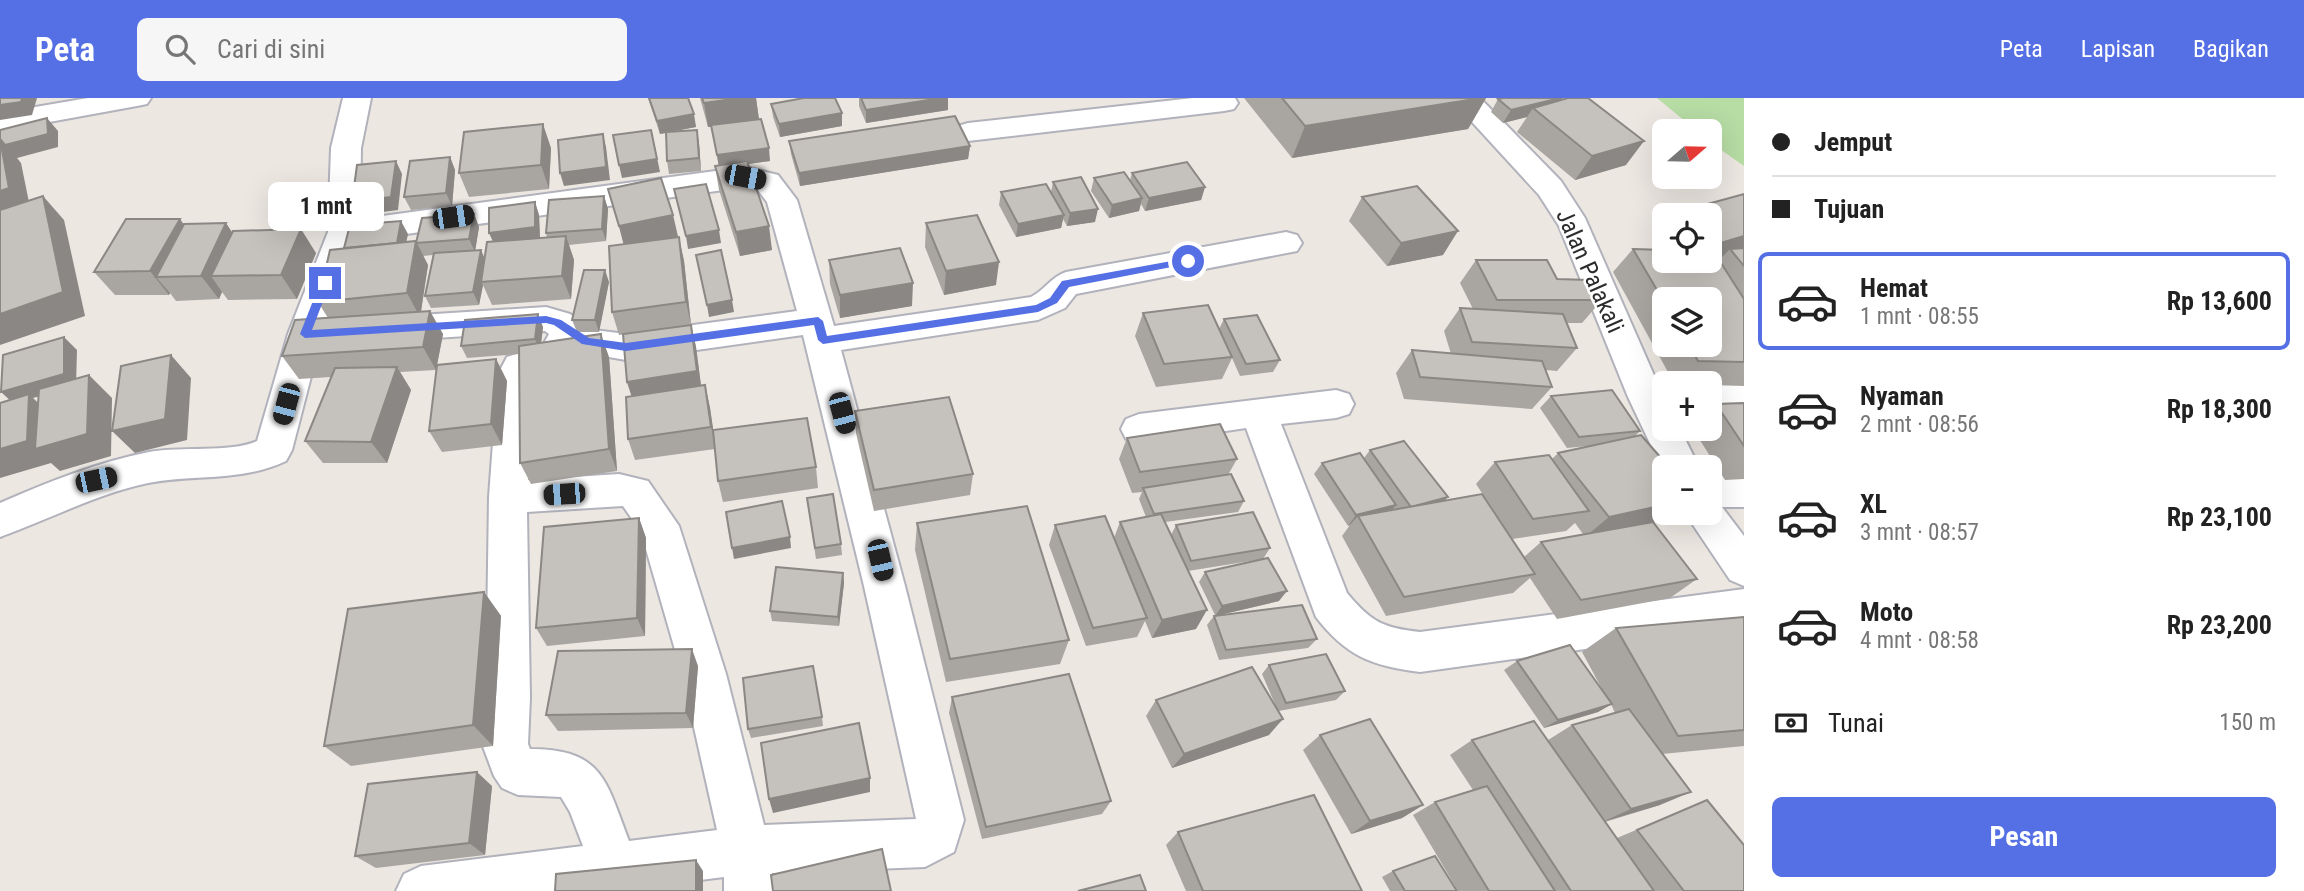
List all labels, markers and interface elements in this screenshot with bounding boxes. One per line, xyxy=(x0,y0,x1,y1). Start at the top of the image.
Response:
search box xyxy=(137,18,627,81)
text: Peta xyxy=(35,30,95,69)
icon: search xyxy=(161,30,199,68)
text: Cari di sini xyxy=(217,34,325,64)
text: Peta xyxy=(2000,35,2043,63)
text: Lapisan xyxy=(2081,35,2155,63)
text: Bagikan xyxy=(2193,35,2269,63)
north arrow xyxy=(1652,119,1722,189)
map controls xyxy=(1652,119,1722,525)
text: Jemput xyxy=(1814,127,1892,157)
car xyxy=(723,163,768,191)
callout: 1 mnt xyxy=(267,181,383,230)
text: 1 mnt xyxy=(300,193,352,220)
text: Tujuan xyxy=(1814,194,1884,224)
button: locate xyxy=(1652,203,1722,273)
car xyxy=(431,204,476,230)
street label: Jalan Palakali xyxy=(1550,205,1630,337)
route start xyxy=(1172,245,1204,277)
route end xyxy=(309,267,341,299)
icon: car xyxy=(1776,270,1839,333)
text: Hemat xyxy=(1860,273,1928,303)
text: Rp 13,600 xyxy=(2167,286,2272,316)
button: layers xyxy=(1652,287,1722,357)
text: 1 mnt · 08:55 xyxy=(1860,303,1979,330)
button: + xyxy=(1652,371,1722,441)
icon: car xyxy=(1776,378,1839,441)
car xyxy=(271,381,302,427)
text: Nyaman xyxy=(1860,381,1944,411)
car xyxy=(827,390,858,436)
text: Rp 18,300 xyxy=(2167,394,2272,424)
text: 2 mnt · 08:56 xyxy=(1860,411,1979,438)
button: − xyxy=(1652,455,1722,525)
car xyxy=(74,465,119,495)
car xyxy=(543,482,586,506)
icon: car xyxy=(1776,486,1839,549)
text: XL xyxy=(1860,489,1887,519)
text: Rp 23,100 xyxy=(2167,502,2272,532)
text: 3 mnt · 08:57 xyxy=(1860,519,1979,546)
car xyxy=(866,537,895,583)
icon: car xyxy=(1776,594,1839,657)
text: Moto xyxy=(1860,597,1913,627)
text: Rp 23,200 xyxy=(2167,610,2272,640)
text: 4 mnt · 08:58 xyxy=(1860,627,1979,654)
icon: cash xyxy=(1772,704,1810,742)
text: Tunai xyxy=(1828,708,1884,738)
text: 150 m xyxy=(2219,709,2276,736)
button: Pesan xyxy=(1772,797,2276,877)

